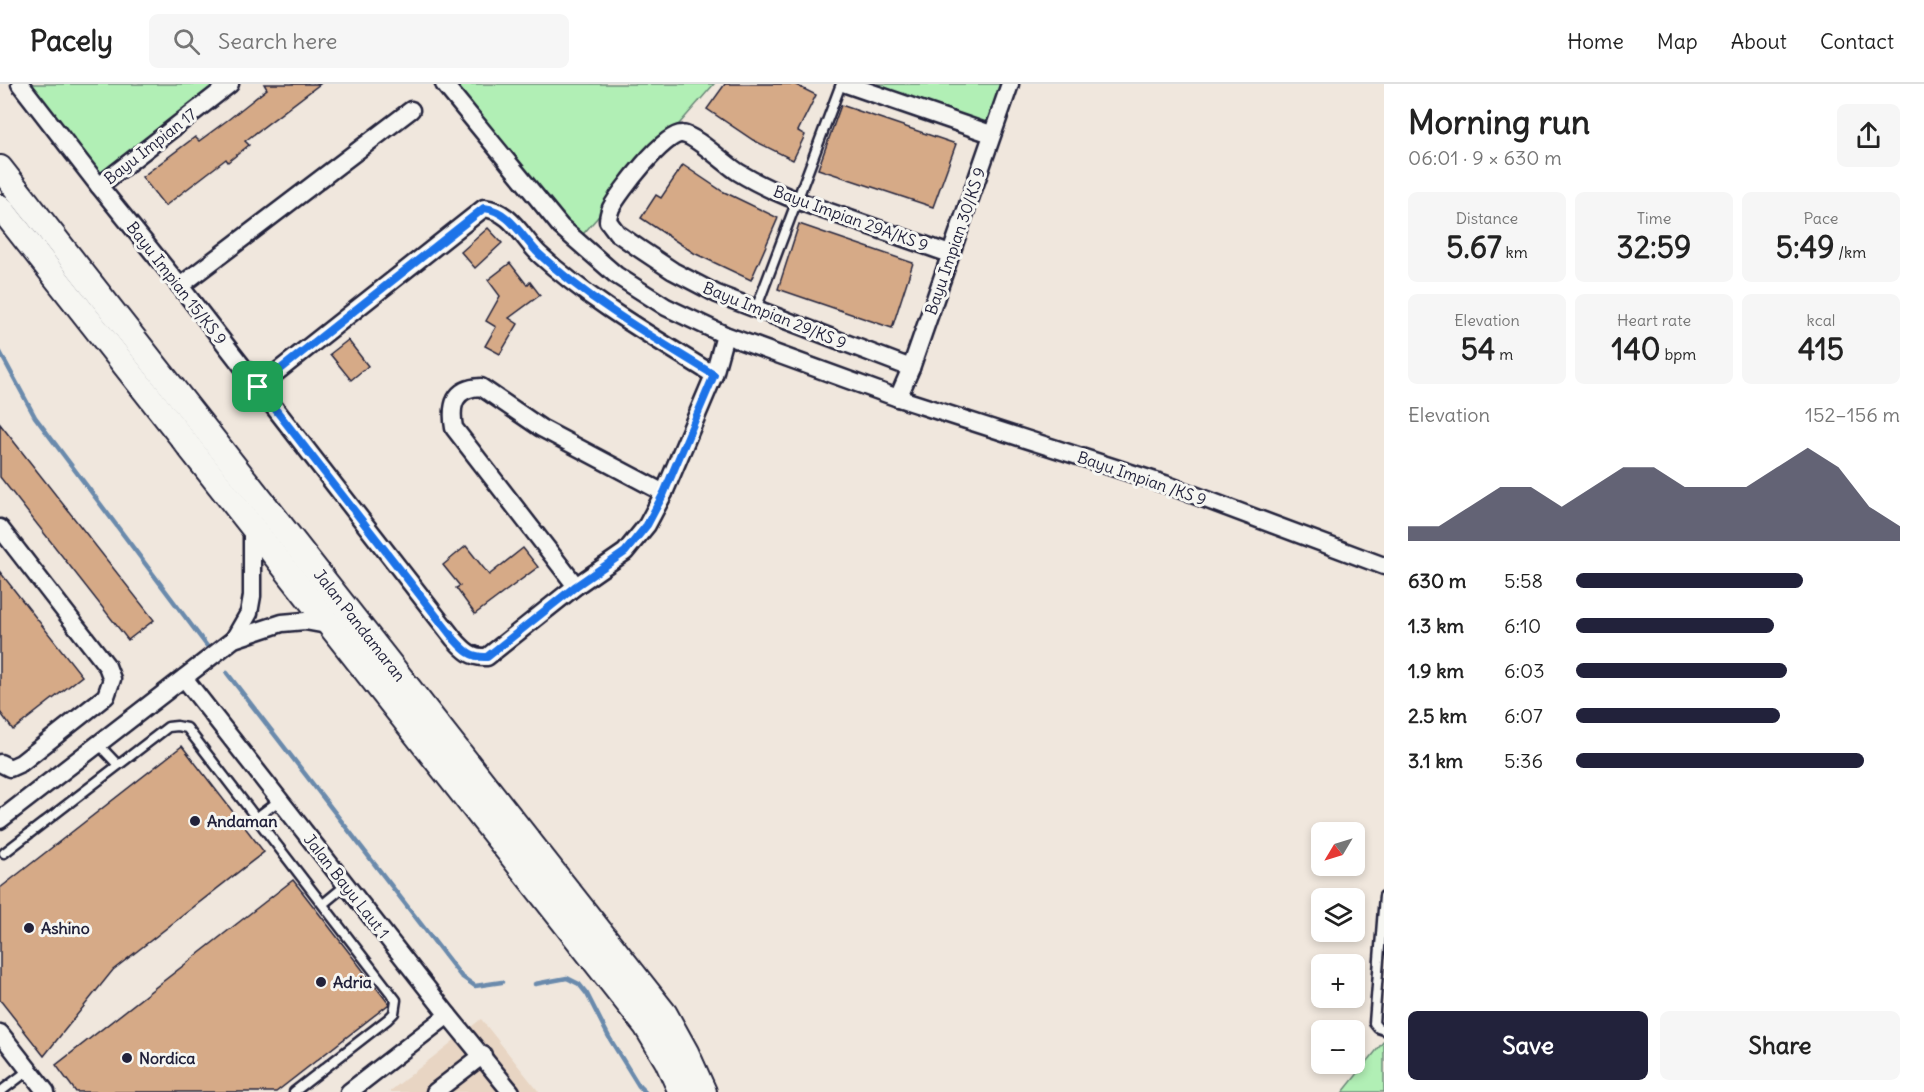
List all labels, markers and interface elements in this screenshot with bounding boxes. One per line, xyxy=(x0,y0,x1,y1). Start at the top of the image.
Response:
search box xyxy=(149,14,569,68)
text: Pacely xyxy=(30,23,113,59)
icon: search xyxy=(170,25,203,58)
text: Search here xyxy=(218,27,337,55)
text: Home xyxy=(1567,28,1624,55)
text: Map xyxy=(1657,28,1698,55)
text: About xyxy=(1731,28,1787,55)
text: Contact xyxy=(1820,28,1894,55)
text: Morning run xyxy=(1408,101,1590,143)
street label: Bayu Impian 17 xyxy=(100,104,200,188)
button: share xyxy=(1837,104,1900,167)
text: 06:01 · 9 × 630 m xyxy=(1408,145,1562,170)
street label: Bayu Impian 30/KS 9 xyxy=(920,165,990,317)
street label: Bayu Impian 29A/KS 9 xyxy=(771,181,931,255)
text: Distance xyxy=(1456,208,1518,228)
text: Time xyxy=(1637,208,1671,228)
text: Pace xyxy=(1804,208,1838,228)
street label: Bayu Impian 15/KS 9 xyxy=(123,217,231,349)
text: 5.67 xyxy=(1446,228,1502,266)
text: 32:59 xyxy=(1617,228,1691,266)
text: 5:49 xyxy=(1776,228,1834,266)
text: km xyxy=(1502,242,1528,262)
text: /km xyxy=(1834,242,1866,262)
street label: Bayu Impian 29/KS 9 xyxy=(700,277,850,353)
text: Elevation xyxy=(1454,310,1520,330)
text: Heart rate xyxy=(1617,310,1691,330)
text: kcal xyxy=(1807,310,1835,330)
text: 54 xyxy=(1461,330,1495,368)
text: 140 xyxy=(1612,330,1661,368)
text: 415 xyxy=(1798,330,1844,368)
text: m xyxy=(1495,344,1513,364)
text: bpm xyxy=(1661,344,1696,364)
pin xyxy=(232,361,283,412)
icon: arrive xyxy=(241,370,274,403)
text: Elevation xyxy=(1408,402,1490,427)
text: 152–156 m xyxy=(1805,402,1900,427)
street label: Bayu Impian /KS 9 xyxy=(1075,447,1209,509)
street label: Jalan Pandamaran xyxy=(310,565,410,685)
text: 630 m xyxy=(1408,568,1466,593)
text: 5:58 xyxy=(1504,568,1543,593)
text: 1.3 km xyxy=(1408,613,1464,638)
text: 6:10 xyxy=(1504,613,1541,638)
text: 1.9 km xyxy=(1408,658,1464,683)
text: 6:03 xyxy=(1504,658,1545,683)
text: 2.5 km xyxy=(1408,703,1467,728)
text: 6:07 xyxy=(1504,703,1543,728)
text: 3.1 km xyxy=(1408,748,1463,773)
text: 5:36 xyxy=(1504,748,1543,773)
place label: Andaman xyxy=(207,811,278,831)
marker: Andaman xyxy=(188,814,202,828)
north arrow xyxy=(1311,822,1365,876)
map controls xyxy=(1311,822,1365,1074)
street label: Jalan Bayu Laut 1 xyxy=(300,830,394,942)
button: layers xyxy=(1311,888,1365,942)
place label: Ashino xyxy=(41,918,90,938)
marker: Ashino xyxy=(22,921,36,935)
button: + xyxy=(1311,954,1365,1008)
place label: Adria xyxy=(333,972,372,992)
marker: Adria xyxy=(314,975,328,989)
button: Save xyxy=(1408,1011,1648,1080)
button: Share xyxy=(1660,1011,1900,1080)
button: − xyxy=(1311,1020,1365,1074)
place label: Nordica xyxy=(139,1048,195,1068)
marker: Nordica xyxy=(120,1051,134,1065)

